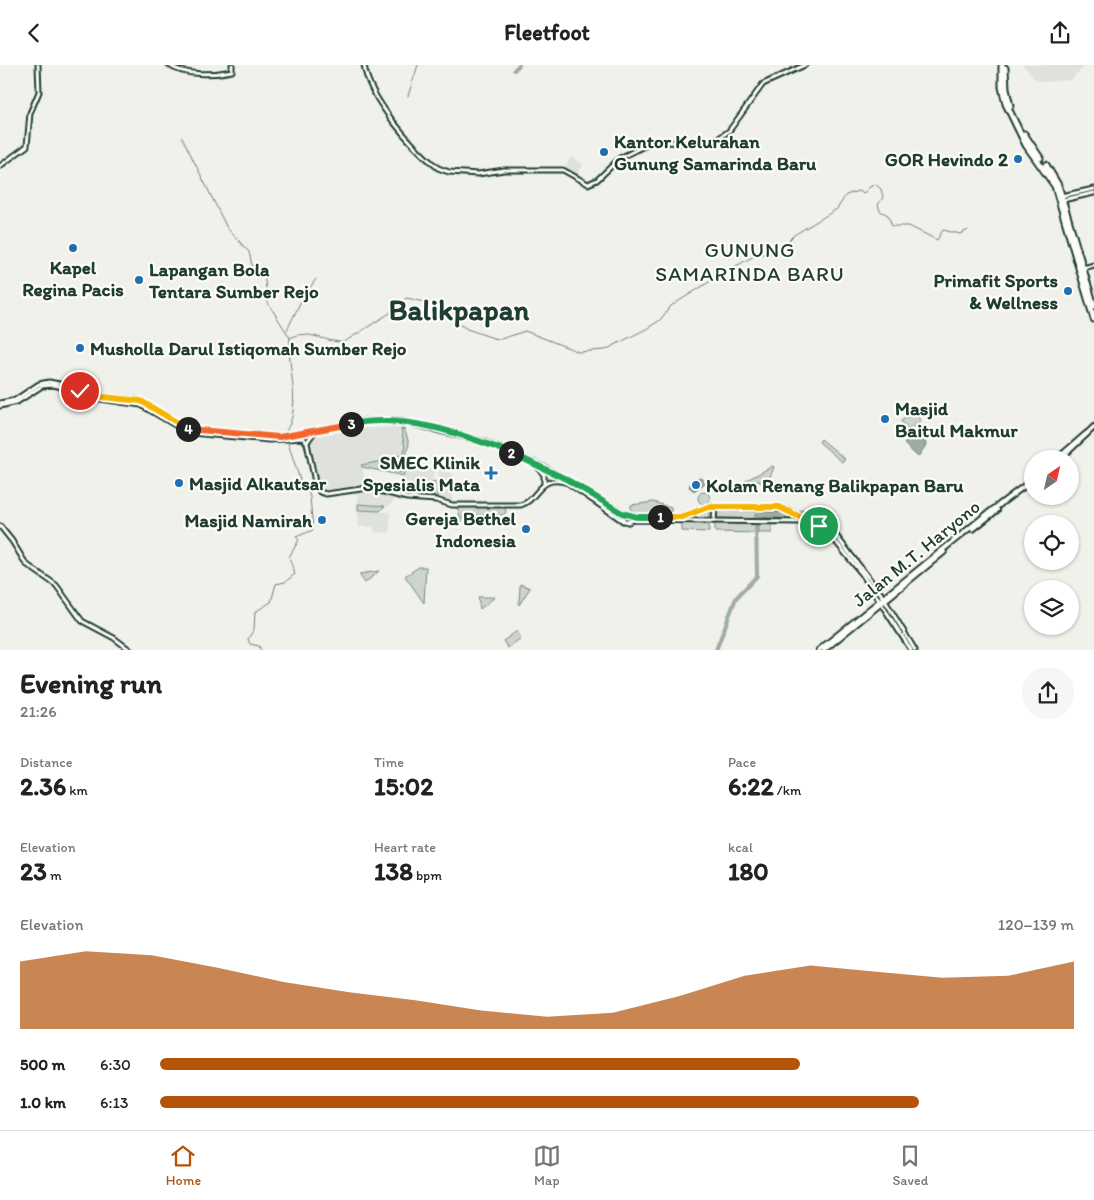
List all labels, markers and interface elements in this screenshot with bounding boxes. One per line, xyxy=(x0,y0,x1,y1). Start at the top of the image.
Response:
icon: back xyxy=(20,19,48,47)
text: Fleetfoot xyxy=(504,19,590,46)
icon: share xyxy=(1046,19,1074,47)
place label: Kantor Kelurahan Gunung Samarinda Baru xyxy=(614,130,817,175)
marker: Kantor Kelurahan Gunung Samarinda Baru xyxy=(598,146,610,158)
place label: GOR Hevindo 2 xyxy=(885,148,1008,171)
marker: GOR Hevindo 2 xyxy=(1012,153,1024,165)
district label: GUNUNG SAMARINDA BARU xyxy=(655,237,845,286)
marker: Kapel Regina Pacis xyxy=(67,242,79,254)
place label: Kapel Regina Pacis xyxy=(22,256,124,301)
place label: Lapangan Bola Tentara Sumber Rejo xyxy=(148,258,319,303)
place label: Primafit Sports & Wellness xyxy=(933,269,1059,314)
marker: Lapangan Bola Tentara Sumber Rejo xyxy=(133,274,145,286)
marker: Primafit Sports & Wellness xyxy=(1062,285,1074,297)
district label: Balikpapan xyxy=(389,292,530,328)
place label: Musholla Darul Istiqomah Sumber Rejo xyxy=(90,337,407,360)
marker: Musholla Darul Istiqomah Sumber Rejo xyxy=(74,342,86,354)
pin xyxy=(59,370,101,412)
icon: check xyxy=(66,377,94,405)
place label: Masjid Baitul Makmur xyxy=(895,397,1018,442)
pin: 3 xyxy=(338,411,364,437)
marker: Masjid Baitul Makmur xyxy=(879,413,891,425)
text: 3 xyxy=(348,416,355,433)
pin: 4 xyxy=(176,417,200,441)
text: 4 xyxy=(184,421,193,438)
pin: 2 xyxy=(498,441,524,465)
text: 2 xyxy=(508,445,515,462)
north arrow xyxy=(1024,450,1079,505)
map controls xyxy=(1024,450,1079,635)
place label: SMEC Klinik Spesialis Mata xyxy=(363,451,480,496)
marker: SMEC Klinik Spesialis Mata xyxy=(484,466,498,480)
place label: Masjid Alkautsar xyxy=(189,472,327,495)
place label: Kolam Renang Balikpapan Baru xyxy=(706,474,964,497)
marker: Masjid Alkautsar xyxy=(173,477,185,489)
marker: Kolam Renang Balikpapan Baru xyxy=(690,479,702,491)
street label: Jalan M.T. Haryono xyxy=(848,495,985,612)
pin: 1 xyxy=(648,505,672,529)
pin xyxy=(798,505,840,547)
place label: Gereja Bethel Indonesia xyxy=(405,507,517,552)
place label: Masjid Namirah xyxy=(184,509,313,532)
text: 1 xyxy=(657,509,664,526)
icon: arrive xyxy=(805,512,833,540)
marker: Masjid Namirah xyxy=(316,514,328,526)
button: locate xyxy=(1024,515,1079,570)
marker: Gereja Bethel Indonesia xyxy=(520,523,532,535)
button: layers xyxy=(1024,580,1079,635)
text: Evening run xyxy=(20,666,162,700)
button: share xyxy=(1022,667,1074,719)
text: 21:26 xyxy=(20,702,57,721)
text: Distance xyxy=(20,754,72,771)
text: Time xyxy=(374,754,404,771)
text: Pace xyxy=(728,754,756,771)
text: 2.36 xyxy=(20,771,66,801)
text: 15:02 xyxy=(374,771,433,801)
text: 6:22 xyxy=(728,771,774,801)
text: km xyxy=(66,782,88,799)
text: /km xyxy=(774,782,801,799)
text: Elevation xyxy=(20,839,76,856)
text: Heart rate xyxy=(374,839,436,856)
text: kcal xyxy=(728,839,753,856)
text: 23 xyxy=(20,856,47,886)
text: 138 xyxy=(374,856,413,886)
text: 180 xyxy=(728,856,769,886)
text: m xyxy=(47,867,62,884)
text: bpm xyxy=(413,867,442,884)
text: Elevation xyxy=(20,915,84,934)
text: 120–139 m xyxy=(998,915,1074,934)
text: 500 m xyxy=(20,1055,65,1074)
text: 6:30 xyxy=(100,1055,131,1074)
text: 1.0 km xyxy=(20,1093,66,1112)
text: 6:13 xyxy=(100,1093,129,1112)
tab: Home xyxy=(166,1142,201,1189)
tab: Map xyxy=(533,1142,561,1189)
tab: Saved xyxy=(892,1142,928,1189)

